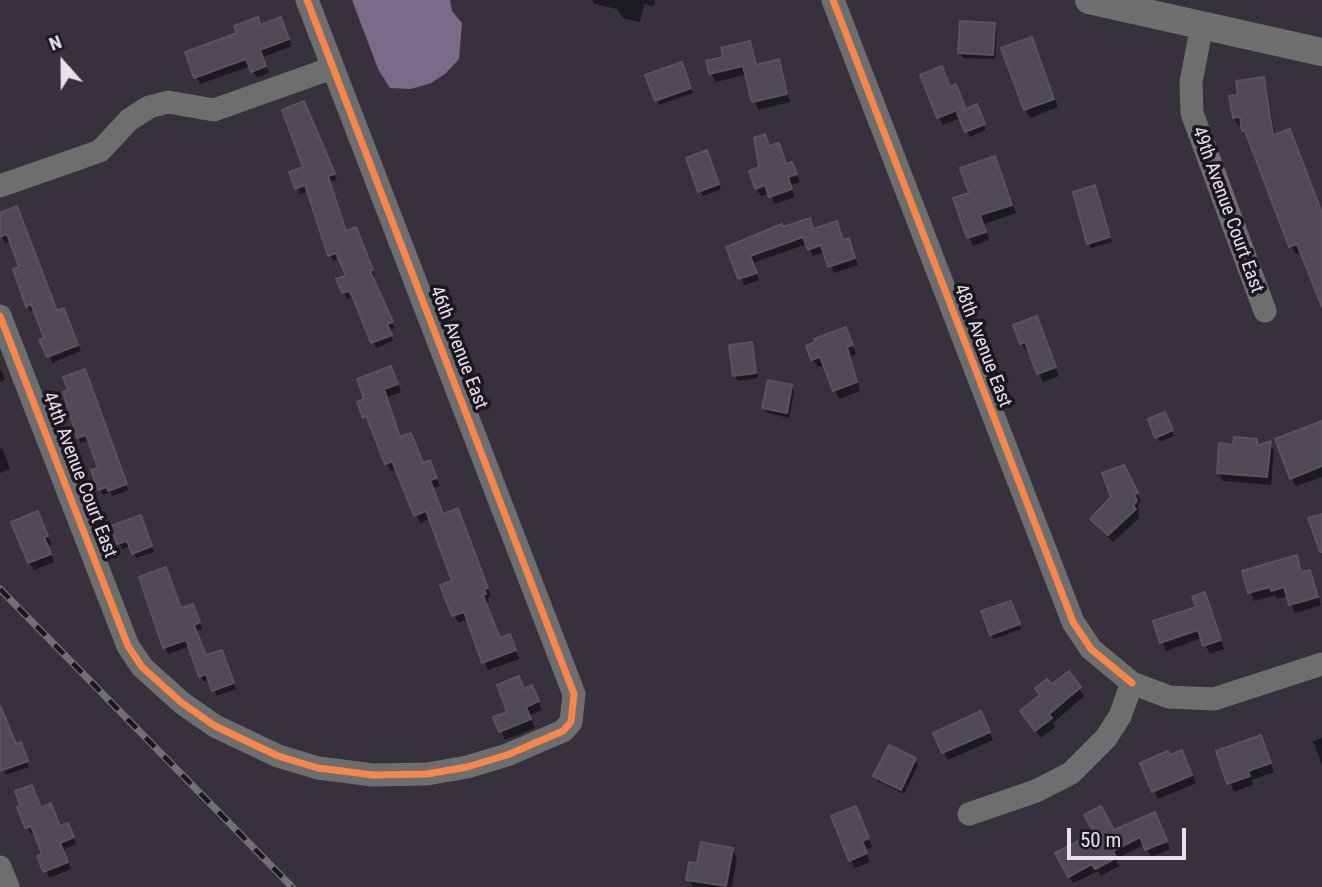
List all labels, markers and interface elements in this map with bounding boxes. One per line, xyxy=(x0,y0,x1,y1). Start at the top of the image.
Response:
north arrow xyxy=(28,28,98,98)
text: N xyxy=(46,30,65,56)
street label: 49th Avenue Court East xyxy=(1186,124,1268,296)
street label: 48th Avenue East xyxy=(948,281,1016,411)
street label: 46th Avenue East xyxy=(424,283,492,413)
street label: 44th Avenue Court East xyxy=(37,389,121,561)
scale bar xyxy=(1070,814,1189,858)
text: 50 m xyxy=(1080,828,1121,852)

